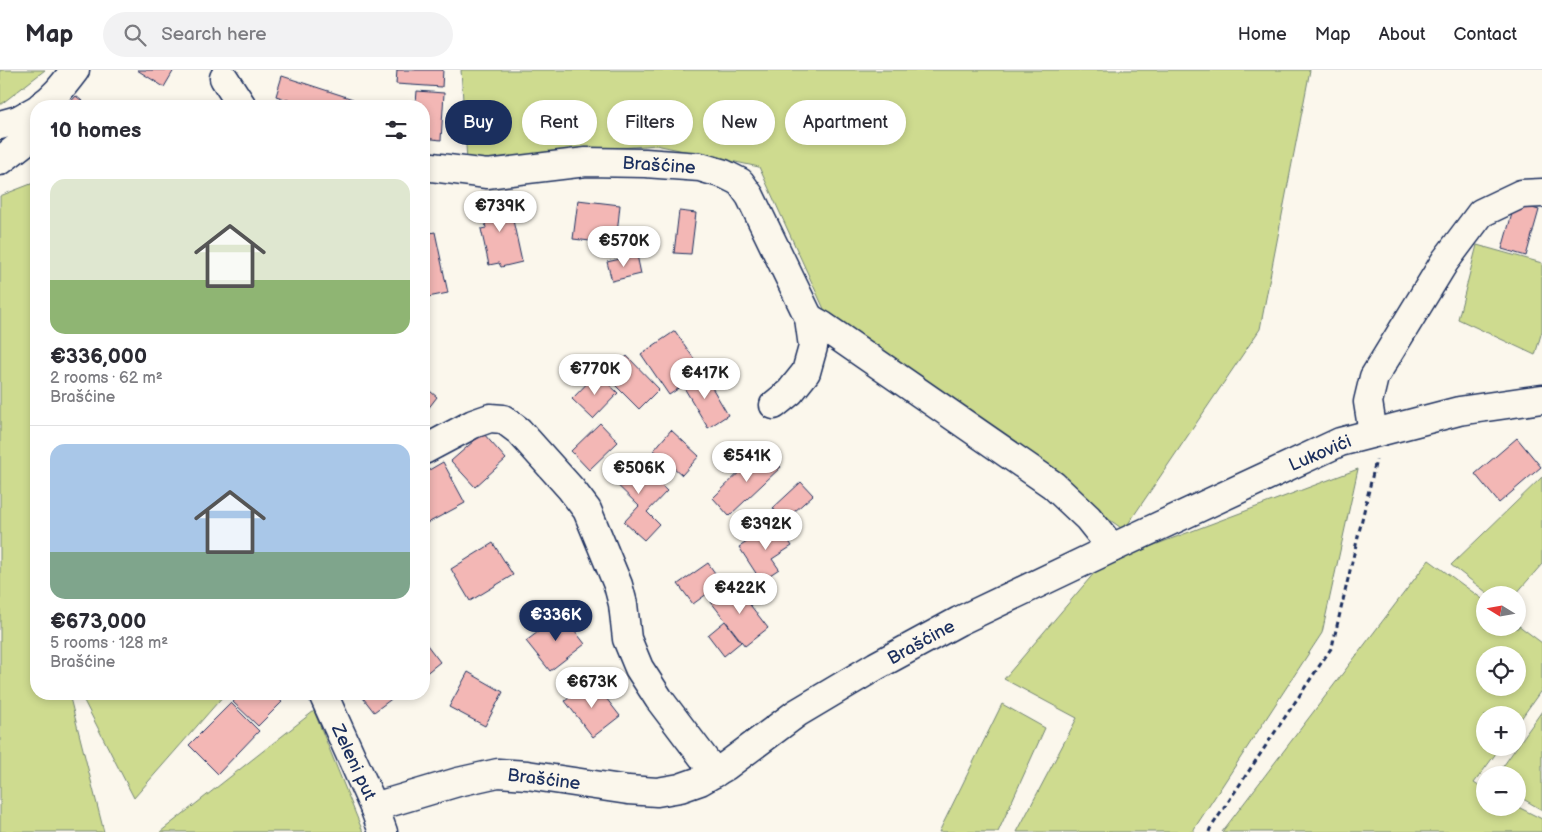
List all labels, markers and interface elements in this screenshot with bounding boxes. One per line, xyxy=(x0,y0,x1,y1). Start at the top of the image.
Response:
search box xyxy=(103,12,453,57)
text: Map xyxy=(25,20,73,49)
icon: search xyxy=(121,21,149,49)
text: Search here xyxy=(161,23,267,46)
text: Home xyxy=(1238,24,1287,45)
text: Map xyxy=(1315,24,1351,45)
text: About xyxy=(1379,24,1426,45)
text: Contact xyxy=(1454,24,1517,45)
chip: Buy xyxy=(445,100,512,145)
chip: Rent xyxy=(522,100,597,145)
chip: Filters xyxy=(607,100,693,145)
chip: New xyxy=(703,100,775,145)
chip: Apartment xyxy=(785,100,906,145)
icon: filters xyxy=(382,116,410,144)
text: 10 homes xyxy=(50,118,141,143)
street label: Brašćine xyxy=(622,152,697,179)
pin: €739K xyxy=(465,190,535,233)
text: €739K xyxy=(475,197,525,216)
icon: home xyxy=(185,211,275,301)
pin: €570K xyxy=(589,226,659,268)
text: €570K xyxy=(599,232,649,251)
text: €336,000 xyxy=(50,344,147,369)
pin: €770K xyxy=(560,354,630,396)
pin: €417K xyxy=(670,358,740,400)
text: €770K xyxy=(570,360,620,379)
text: €417K xyxy=(681,364,729,383)
text: 2 rooms · 62 m² xyxy=(50,369,163,388)
text: Brašćine xyxy=(50,388,115,407)
street label: Lukovići xyxy=(1286,431,1355,476)
pin: €541K xyxy=(712,440,782,483)
text: €541K xyxy=(723,447,771,466)
pin: €506K xyxy=(604,452,674,495)
text: €506K xyxy=(613,459,665,478)
icon: home xyxy=(185,477,275,567)
pin: €392K xyxy=(731,508,801,551)
text: €392K xyxy=(740,515,792,534)
pin: €422K xyxy=(705,572,775,615)
text: €422K xyxy=(714,579,766,598)
north arrow xyxy=(1476,586,1526,636)
map controls xyxy=(1476,586,1526,816)
pin: €336K xyxy=(521,600,591,642)
text: €336K xyxy=(530,606,582,625)
text: €673,000 xyxy=(50,609,146,634)
street label: Brašćine xyxy=(884,615,959,669)
text: 5 rooms · 128 m² xyxy=(50,634,168,653)
button: locate xyxy=(1476,646,1526,696)
text: Brašćine xyxy=(50,653,115,672)
pin: €673K xyxy=(557,666,627,709)
text: €673K xyxy=(567,673,617,692)
button: + xyxy=(1476,706,1526,756)
street label: Zeleni put xyxy=(326,720,380,804)
street label: Brašćine xyxy=(506,765,582,794)
button: − xyxy=(1476,766,1526,816)

